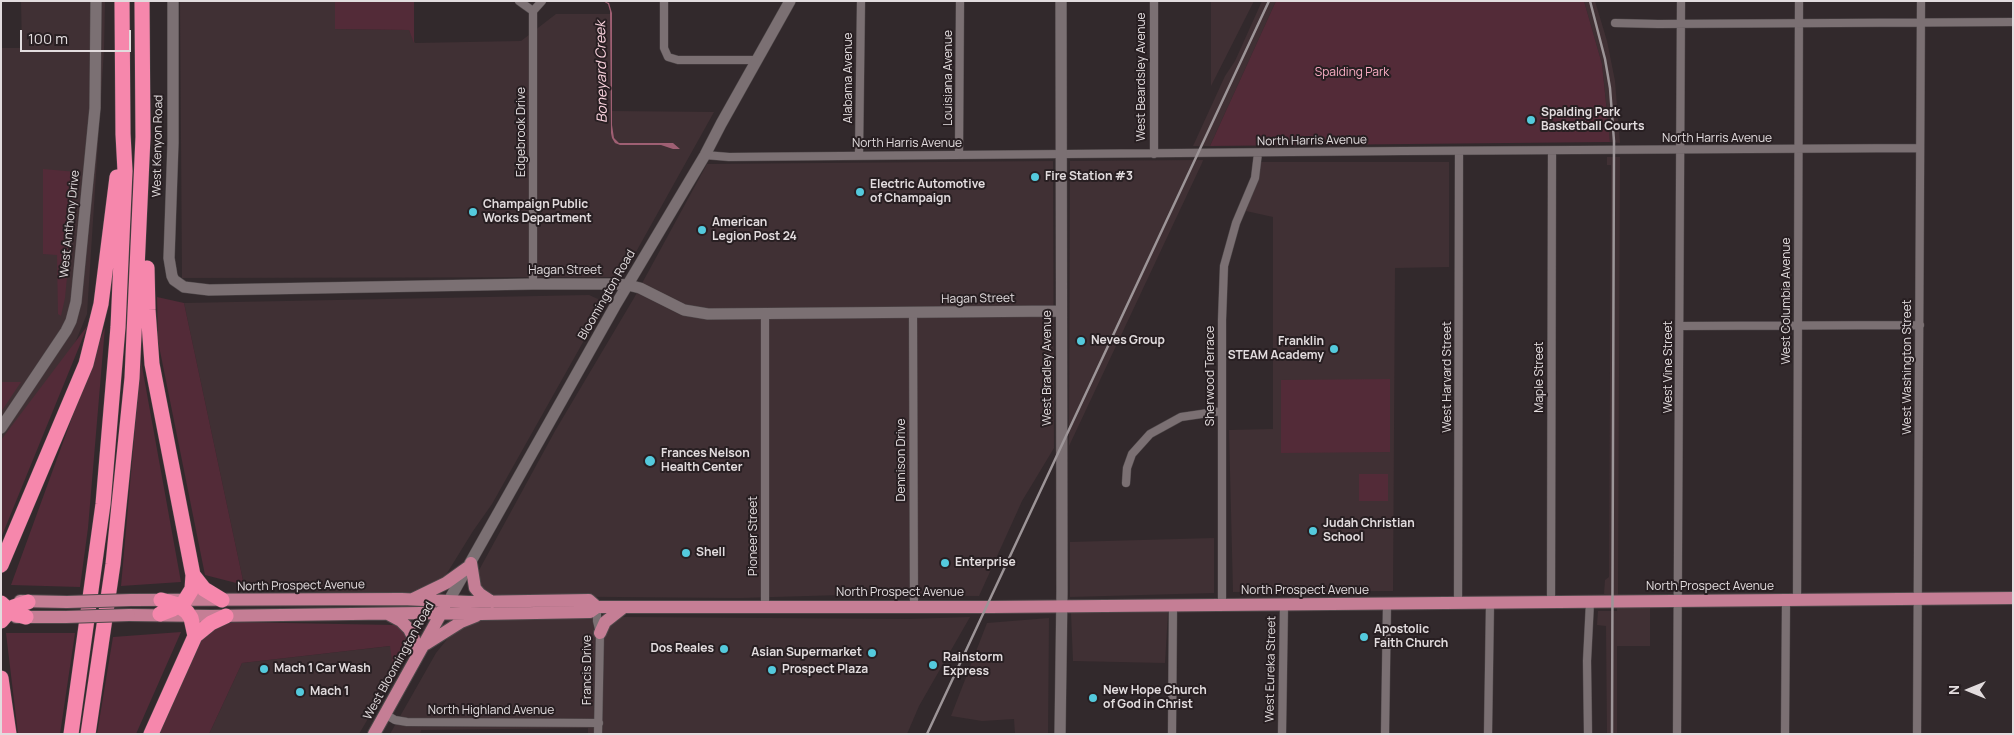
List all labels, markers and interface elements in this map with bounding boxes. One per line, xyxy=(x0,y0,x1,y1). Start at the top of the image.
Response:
street label: West Beardsley Avenue xyxy=(1135,12,1149,142)
scale bar xyxy=(22,20,134,52)
water label: Boneyard Creek xyxy=(593,21,611,123)
text: 100 m xyxy=(28,28,68,49)
street label: Louisiana Avenue xyxy=(942,30,956,126)
street label: Alabama Avenue xyxy=(842,32,856,124)
park label: Spalding Park xyxy=(1315,66,1389,80)
street label: Edgebrook Drive xyxy=(515,87,529,177)
street label: West Kenyon Road xyxy=(150,95,166,197)
place label: Spalding Park Basketball Courts xyxy=(1541,106,1644,134)
marker: Spalding Park Basketball Courts xyxy=(1525,114,1537,126)
street label: North Harris Avenue xyxy=(1662,132,1772,146)
street label: North Harris Avenue xyxy=(1257,133,1367,149)
street label: North Harris Avenue xyxy=(852,137,962,151)
street label: West Anthony Drive xyxy=(57,169,83,279)
place label: Fire Station #3 xyxy=(1045,170,1133,184)
marker: Fire Station #3 xyxy=(1029,171,1041,183)
place label: Electric Automotive of Champaign xyxy=(870,178,985,206)
marker: Electric Automotive of Champaign xyxy=(854,186,866,198)
place label: Champaign Public Works Department xyxy=(483,198,592,226)
marker: Champaign Public Works Department xyxy=(467,206,479,218)
place label: American Legion Post 24 xyxy=(712,216,797,244)
marker: American Legion Post 24 xyxy=(696,224,708,236)
street label: West Columbia Avenue xyxy=(1780,238,1794,364)
street label: Bloomington Road xyxy=(575,248,639,342)
street label: Hagan Street xyxy=(528,264,602,278)
street label: Hagan Street xyxy=(941,291,1015,307)
street label: West Washington Street xyxy=(1901,299,1915,435)
street label: West Bradley Avenue xyxy=(1041,310,1055,426)
street label: West Harvard Street xyxy=(1441,321,1455,433)
street label: West Vine Street xyxy=(1662,321,1676,413)
street label: Sherwood Terrace xyxy=(1204,326,1218,426)
place label: Neves Group xyxy=(1091,334,1165,348)
marker: Neves Group xyxy=(1075,335,1087,347)
place label: Franklin STEAM Academy xyxy=(1228,335,1324,363)
street label: Maple Street xyxy=(1533,341,1547,413)
marker: Franklin STEAM Academy xyxy=(1328,343,1340,355)
street label: Dennison Drive xyxy=(895,419,909,501)
place label: Frances Nelson Health Center xyxy=(661,447,750,475)
marker: Frances Nelson Health Center xyxy=(643,454,657,468)
street label: Pioneer Street xyxy=(747,496,761,576)
place label: Judah Christian School xyxy=(1323,517,1415,545)
marker: Judah Christian School xyxy=(1307,525,1319,537)
place label: Shell xyxy=(696,546,725,560)
marker: Shell xyxy=(680,547,692,559)
place label: Enterprise xyxy=(955,556,1016,570)
marker: Enterprise xyxy=(939,557,951,569)
street label: North Prospect Avenue xyxy=(237,578,365,594)
street label: North Prospect Avenue xyxy=(1646,580,1774,594)
street label: North Prospect Avenue xyxy=(1241,584,1369,598)
street label: North Prospect Avenue xyxy=(836,586,964,600)
street label: West Bloomington Road xyxy=(361,600,437,722)
street label: West Eureka Street xyxy=(1263,616,1279,722)
place label: Apostolic Faith Church xyxy=(1374,623,1448,651)
marker: Apostolic Faith Church xyxy=(1358,631,1370,643)
street label: Francis Drive xyxy=(581,635,595,705)
place label: Dos Reales xyxy=(650,642,714,656)
marker: Dos Reales xyxy=(718,643,730,655)
place label: Asian Supermarket xyxy=(751,646,862,660)
marker: Asian Supermarket xyxy=(866,647,878,659)
place label: Rainstorm Express xyxy=(943,651,1003,679)
marker: Rainstorm Express xyxy=(927,659,939,671)
place label: Mach 1 Car Wash xyxy=(274,662,371,676)
marker: Mach 1 Car Wash xyxy=(258,663,270,675)
place label: Prospect Plaza xyxy=(782,663,868,677)
marker: Prospect Plaza xyxy=(766,664,778,676)
north arrow xyxy=(1944,665,1994,715)
place label: New Hope Church of God in Christ xyxy=(1103,684,1207,712)
place label: Mach 1 xyxy=(310,685,349,699)
text: N xyxy=(1944,685,1963,695)
marker: Mach 1 xyxy=(294,686,306,698)
marker: New Hope Church of God in Christ xyxy=(1087,692,1099,704)
street label: North Highland Avenue xyxy=(428,704,554,718)

